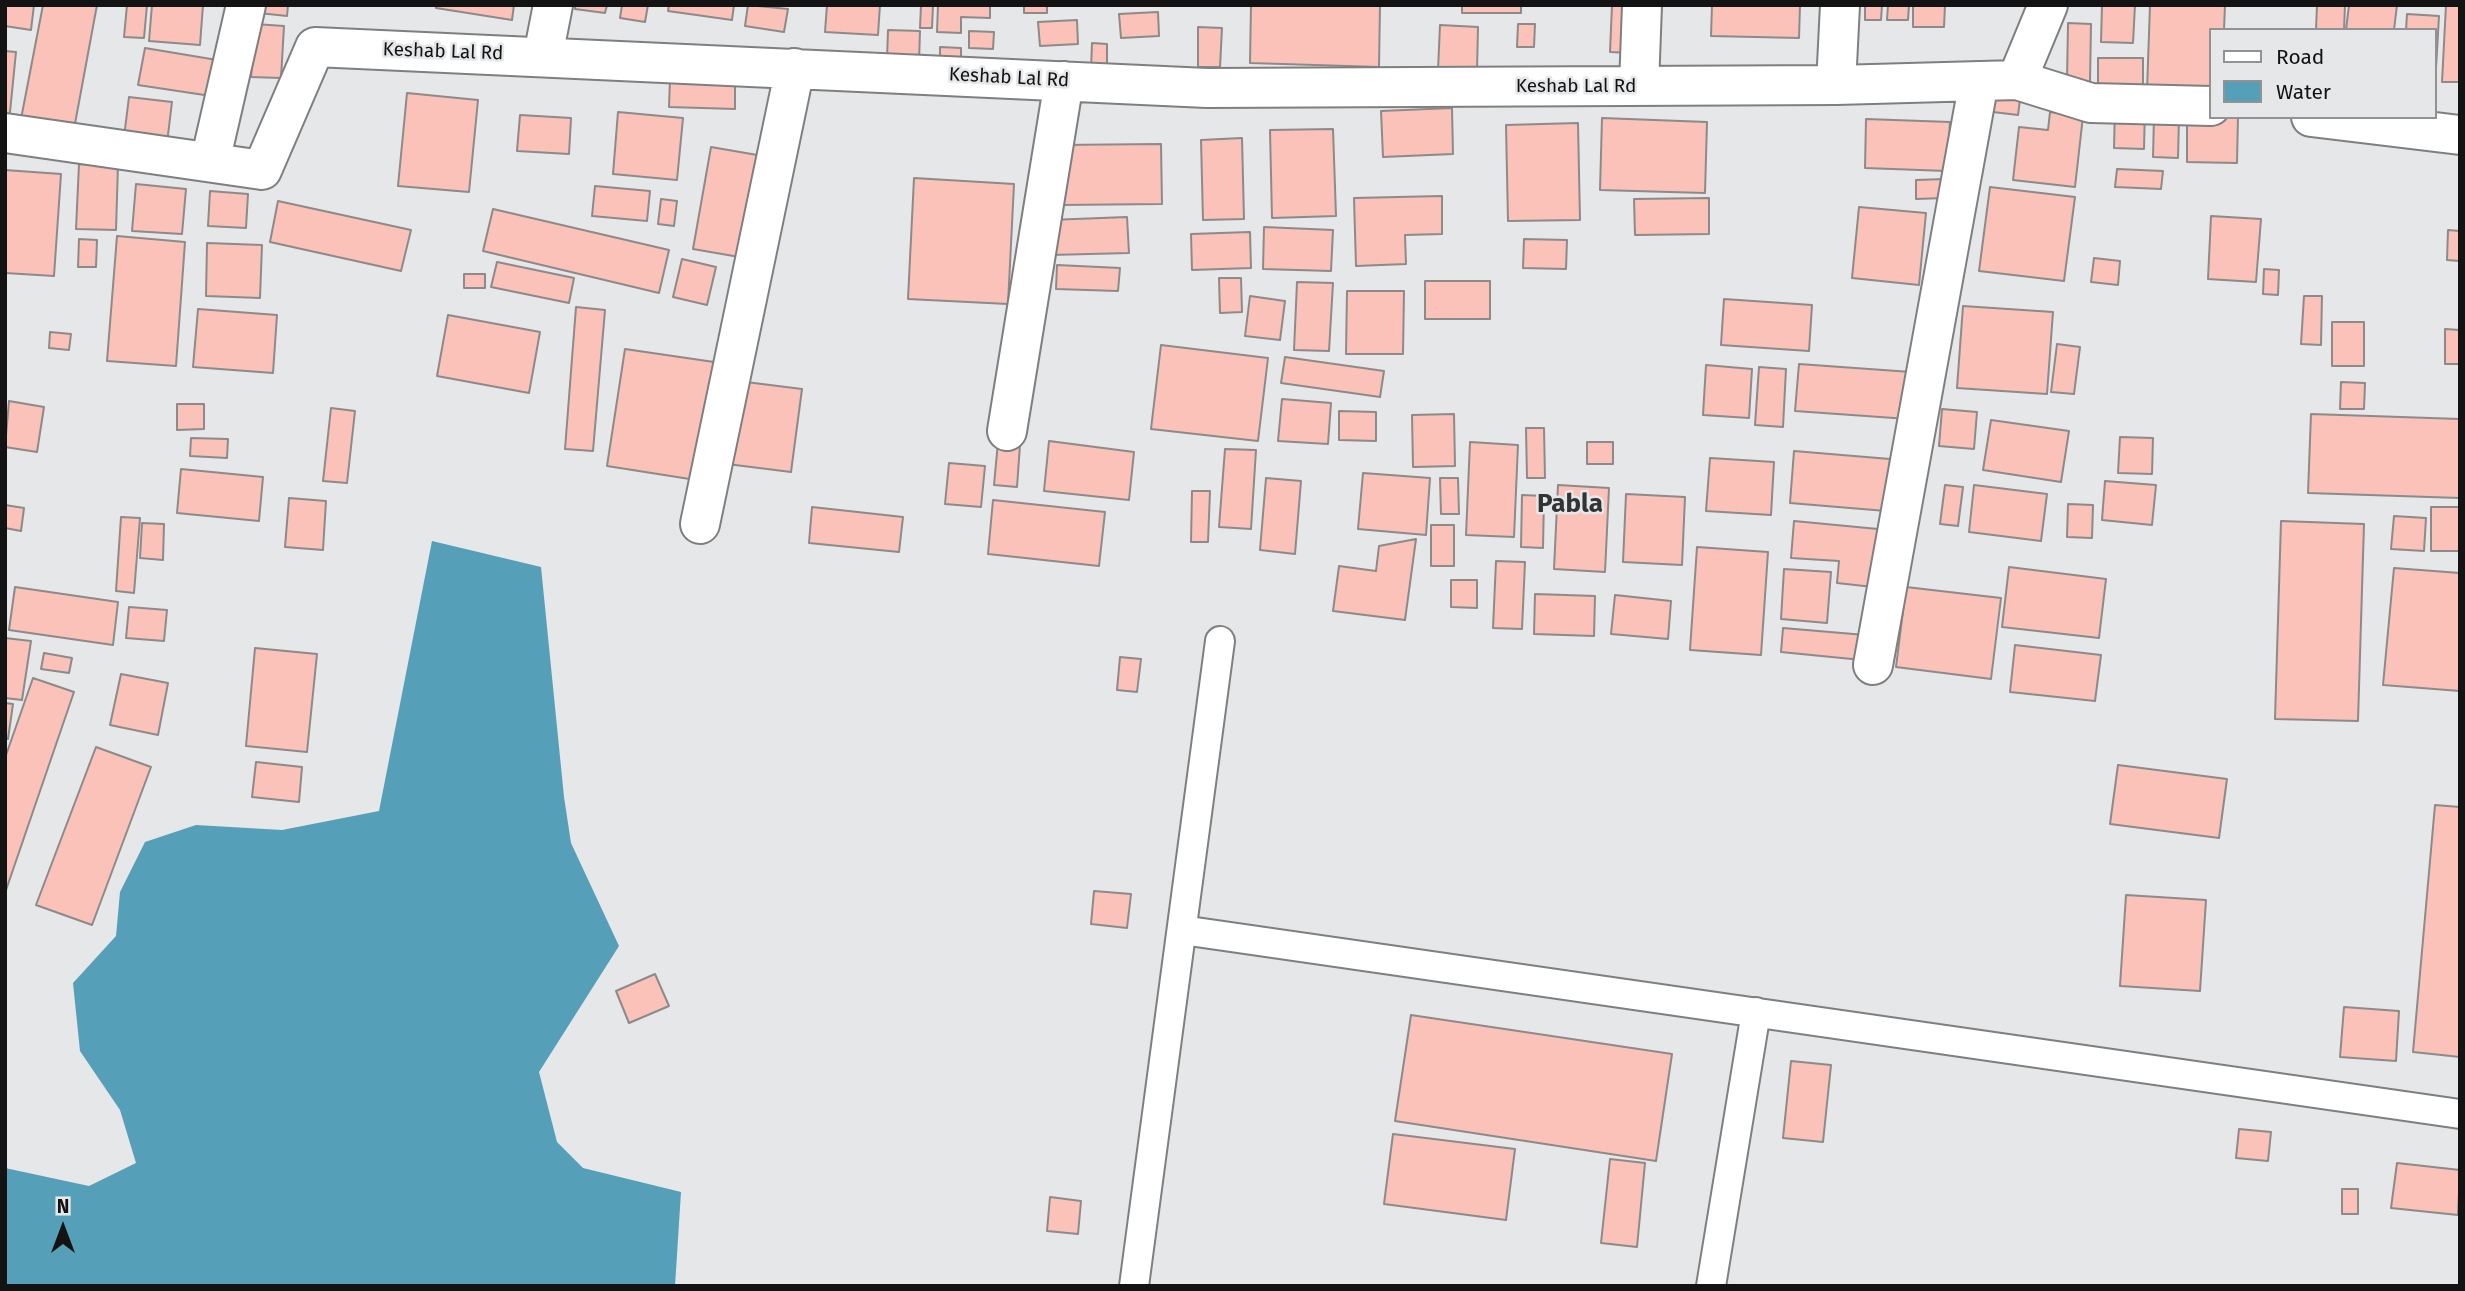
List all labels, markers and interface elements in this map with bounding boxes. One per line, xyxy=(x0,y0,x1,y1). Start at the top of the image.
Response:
legend xyxy=(2210,28,2437,119)
street label: Keshab Lal Rd xyxy=(382,39,504,65)
text: Road xyxy=(2276,44,2324,70)
street label: Keshab Lal Rd xyxy=(948,63,1070,93)
street label: Keshab Lal Rd xyxy=(1516,76,1636,98)
text: Water xyxy=(2276,79,2331,105)
district label: Pabla xyxy=(1537,489,1603,521)
north arrow xyxy=(28,1193,98,1263)
text: N xyxy=(57,1195,69,1218)

